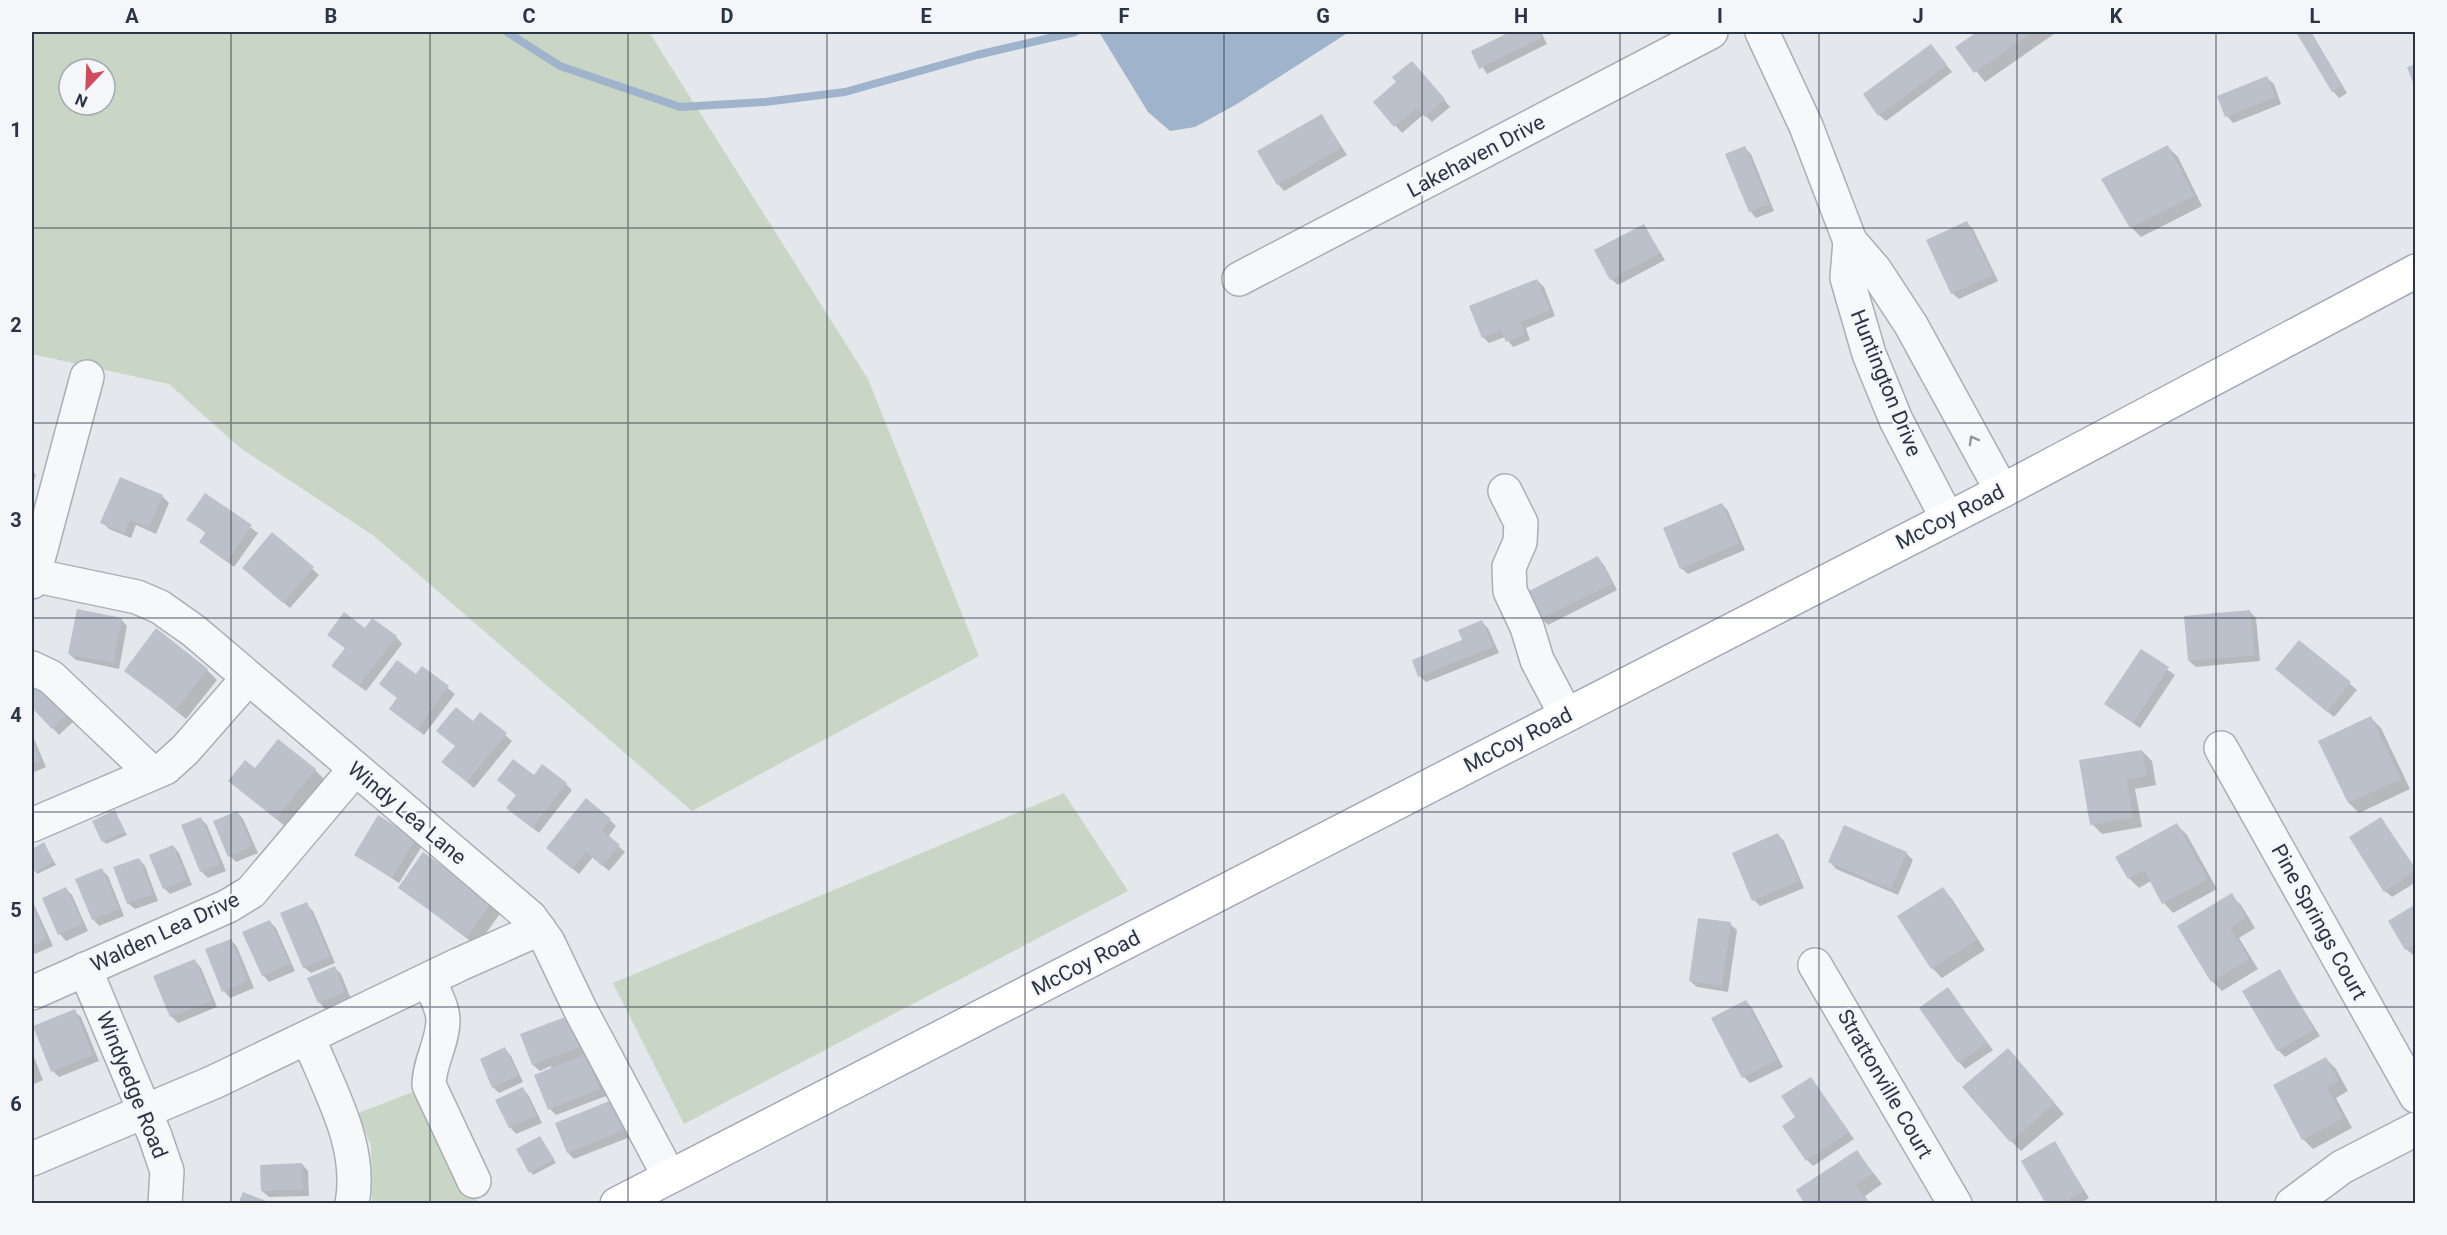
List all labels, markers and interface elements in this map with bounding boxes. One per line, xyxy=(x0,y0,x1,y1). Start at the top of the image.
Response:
text: A xyxy=(125,4,139,28)
text: B xyxy=(325,4,337,28)
text: C xyxy=(522,4,536,28)
text: D xyxy=(721,4,734,28)
text: E xyxy=(920,4,932,28)
text: F xyxy=(1119,4,1130,28)
text: G xyxy=(1316,4,1330,28)
text: H xyxy=(1514,4,1528,28)
text: I xyxy=(1717,4,1723,28)
text: J xyxy=(1912,4,1924,28)
text: K xyxy=(2110,4,2123,28)
text: L xyxy=(2310,4,2321,28)
north arrow xyxy=(57,57,117,117)
text: N xyxy=(72,89,90,111)
street label: Lakehaven Drive xyxy=(1403,110,1549,202)
text: 1 xyxy=(10,118,22,142)
street label: Huntington Drive xyxy=(1846,306,1926,460)
text: 2 xyxy=(10,313,22,337)
one-way arrow xyxy=(1969,436,1980,446)
street label: McCoy Road xyxy=(1892,479,2008,555)
text: 3 xyxy=(10,508,22,532)
street label: McCoy Road xyxy=(1460,702,1576,778)
text: 4 xyxy=(10,703,22,727)
street label: Windy Lea Lane xyxy=(343,757,471,869)
street label: Pine Springs Court xyxy=(2266,840,2372,1004)
street label: Walden Lea Drive xyxy=(87,887,243,977)
text: 5 xyxy=(10,898,22,922)
street label: McCoy Road xyxy=(1028,925,1144,1001)
street label: Strattonville Court xyxy=(1833,1005,1937,1163)
street label: Windyedge Road xyxy=(92,1008,172,1162)
text: 6 xyxy=(10,1092,22,1116)

